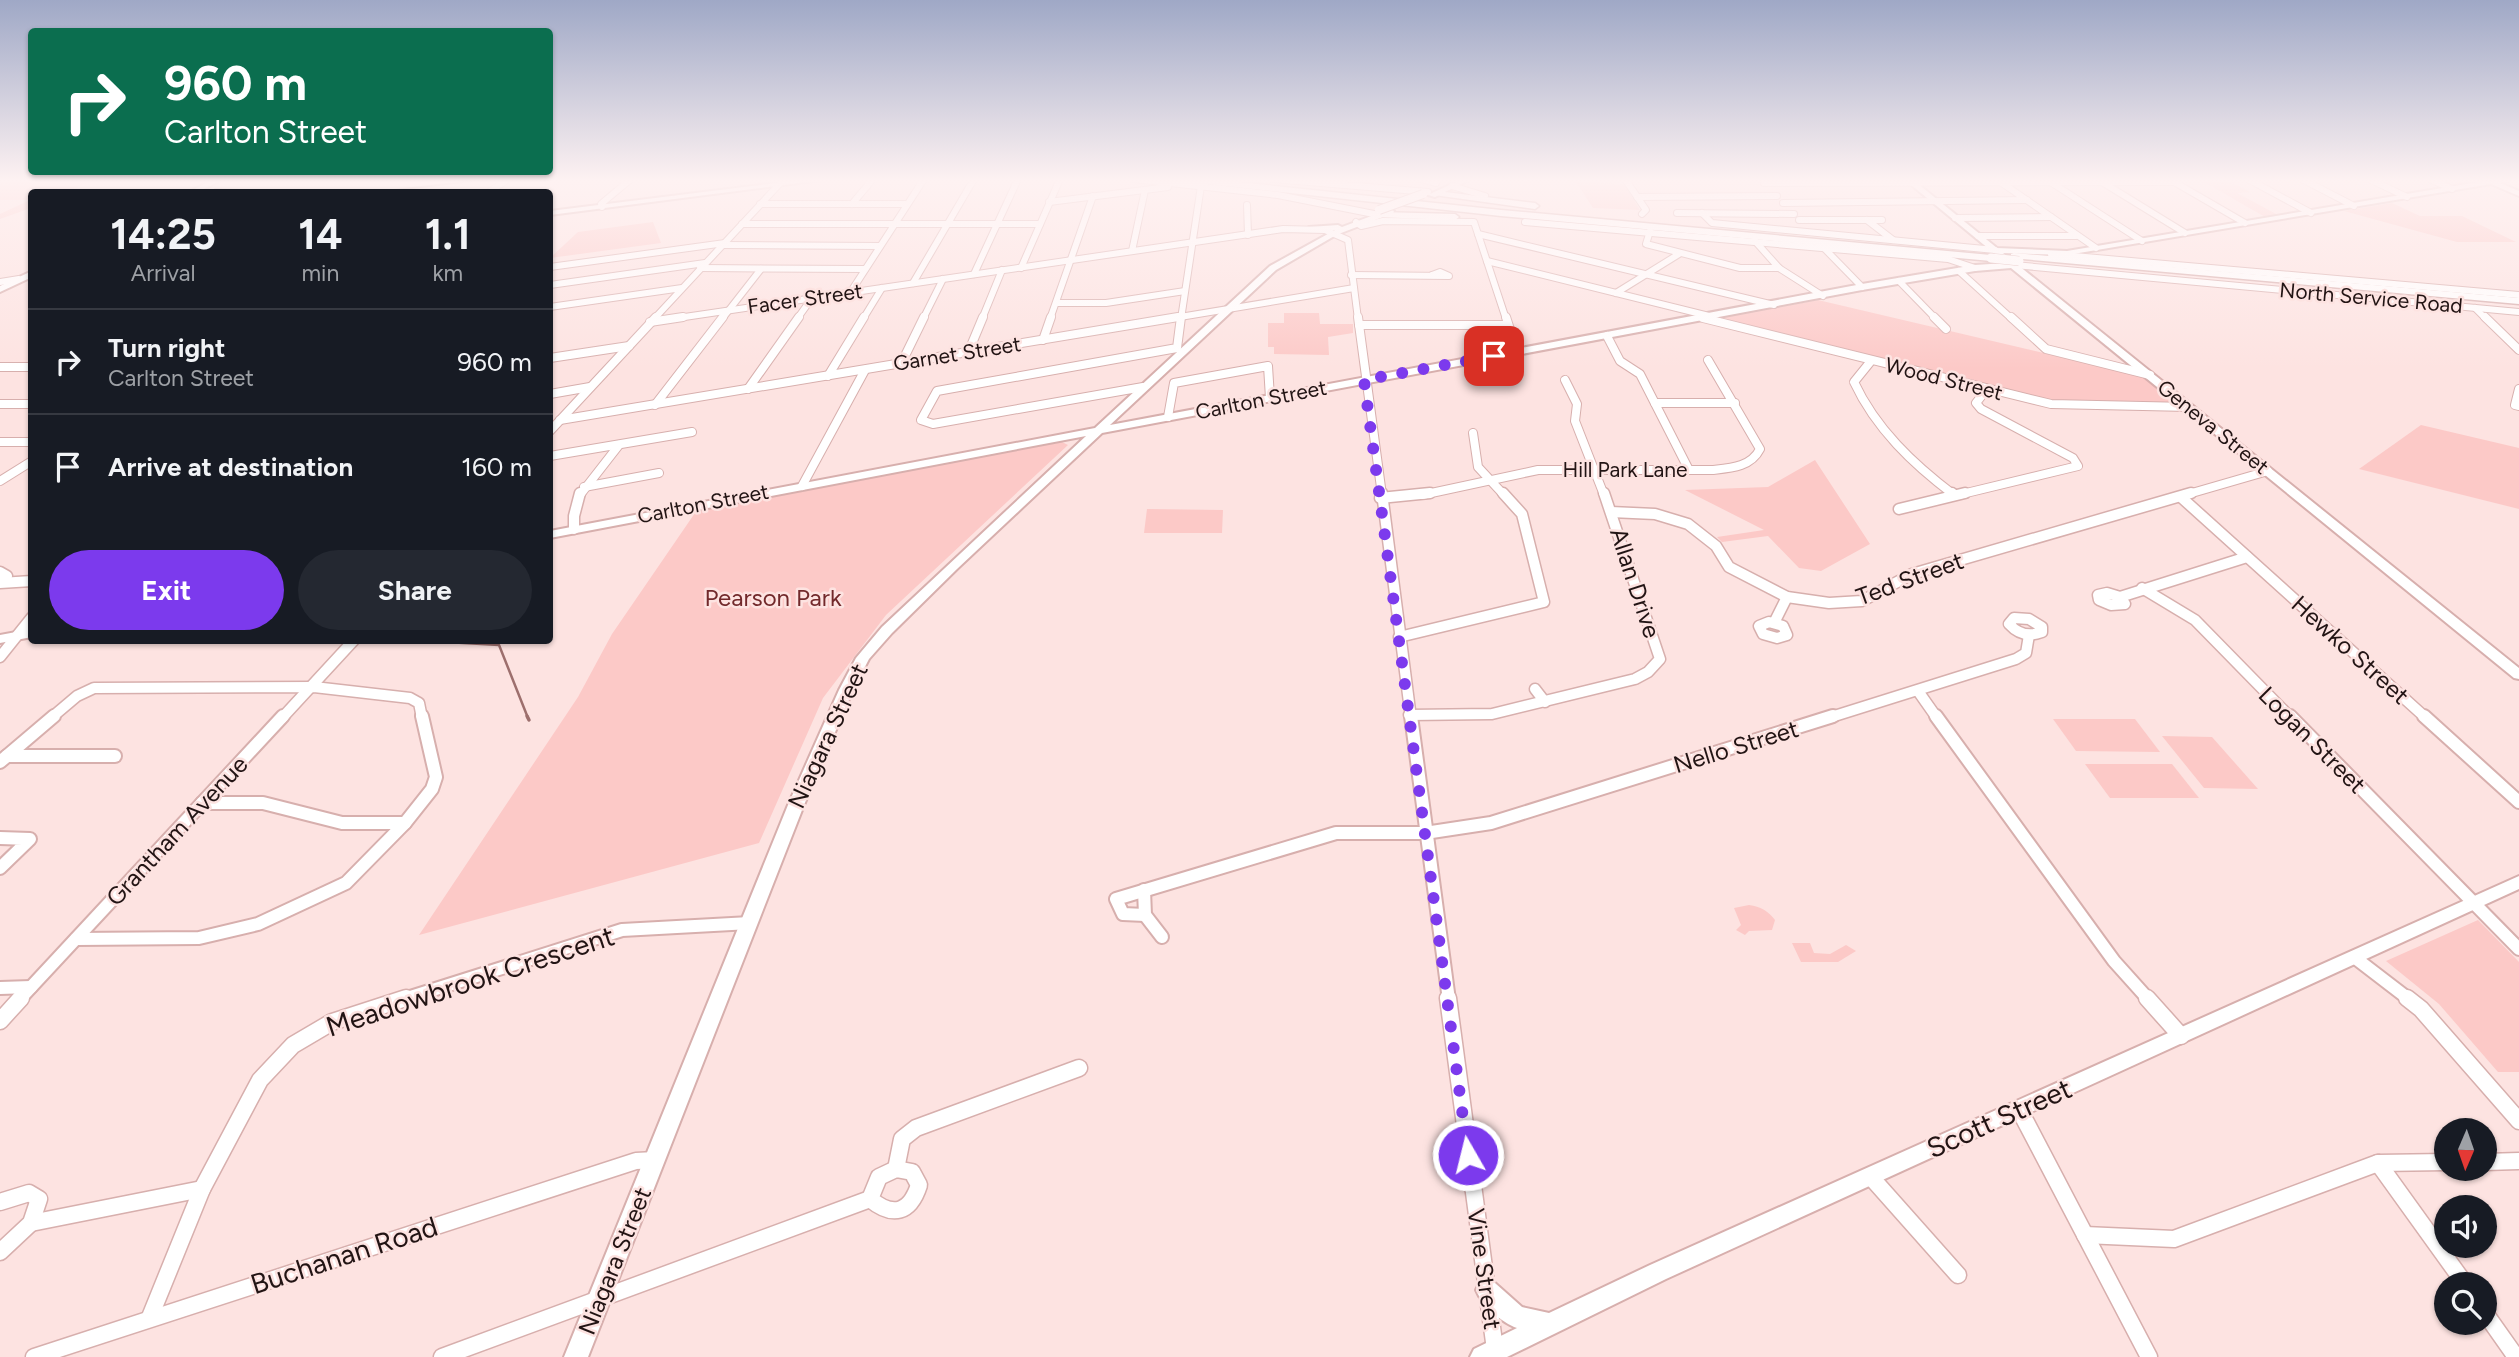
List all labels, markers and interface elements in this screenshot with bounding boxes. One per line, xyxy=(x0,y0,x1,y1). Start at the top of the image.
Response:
text: 960 m xyxy=(164,53,307,112)
icon: right xyxy=(49,56,140,147)
text: Carlton Street xyxy=(164,113,367,151)
text: 14:25 xyxy=(110,209,216,260)
text: 14 xyxy=(298,209,343,260)
text: 1.1 xyxy=(425,209,471,260)
text: Arrival xyxy=(131,259,196,287)
text: min xyxy=(302,259,339,287)
text: km xyxy=(432,259,463,287)
street label: North Service Road xyxy=(2278,277,2464,318)
street label: Facer Street xyxy=(746,278,864,319)
pin xyxy=(1464,326,1524,386)
street label: Garnet Street xyxy=(891,331,1023,376)
text: Turn right xyxy=(108,332,225,364)
icon: arrive xyxy=(1475,337,1513,375)
icon: right xyxy=(49,343,87,381)
text: 960 m xyxy=(457,346,532,378)
street label: Wood Street xyxy=(1883,352,2005,405)
text: Carlton Street xyxy=(108,364,254,392)
street label: Geneva Street xyxy=(2153,374,2274,479)
street label: Carlton Street xyxy=(1193,375,1329,425)
icon: arrive xyxy=(49,448,87,486)
text: Arrive at destination xyxy=(108,451,353,483)
text: 160 m xyxy=(461,451,532,483)
street label: Hill Park Lane xyxy=(1562,457,1688,482)
street label: Carlton Street xyxy=(635,479,771,529)
street label: Allan Drive xyxy=(1604,524,1667,641)
street label: Ted Street xyxy=(1852,546,1967,611)
button: Exit xyxy=(49,550,284,630)
button: Share xyxy=(298,550,532,630)
park label: Pearson Park xyxy=(704,583,842,612)
street label: Hewko Street xyxy=(2286,589,2415,710)
street label: Niagara Street xyxy=(781,659,874,813)
street label: Logan Street xyxy=(2253,680,2372,799)
street label: Nello Street xyxy=(1670,714,1802,779)
street label: Grantham Avenue xyxy=(100,750,253,912)
street label: Meadowbrook Crescent xyxy=(322,918,618,1044)
street label: Scott Street xyxy=(1921,1071,2077,1165)
position arrow xyxy=(1431,1118,1505,1192)
north arrow xyxy=(2434,1118,2497,1181)
map controls xyxy=(2434,1118,2497,1335)
street label: Niagara Street xyxy=(572,1183,657,1339)
button: sound xyxy=(2434,1195,2497,1258)
street label: Vine Street xyxy=(1462,1207,1507,1331)
street label: Buchanan Road xyxy=(246,1209,442,1301)
button: search xyxy=(2434,1272,2497,1335)

